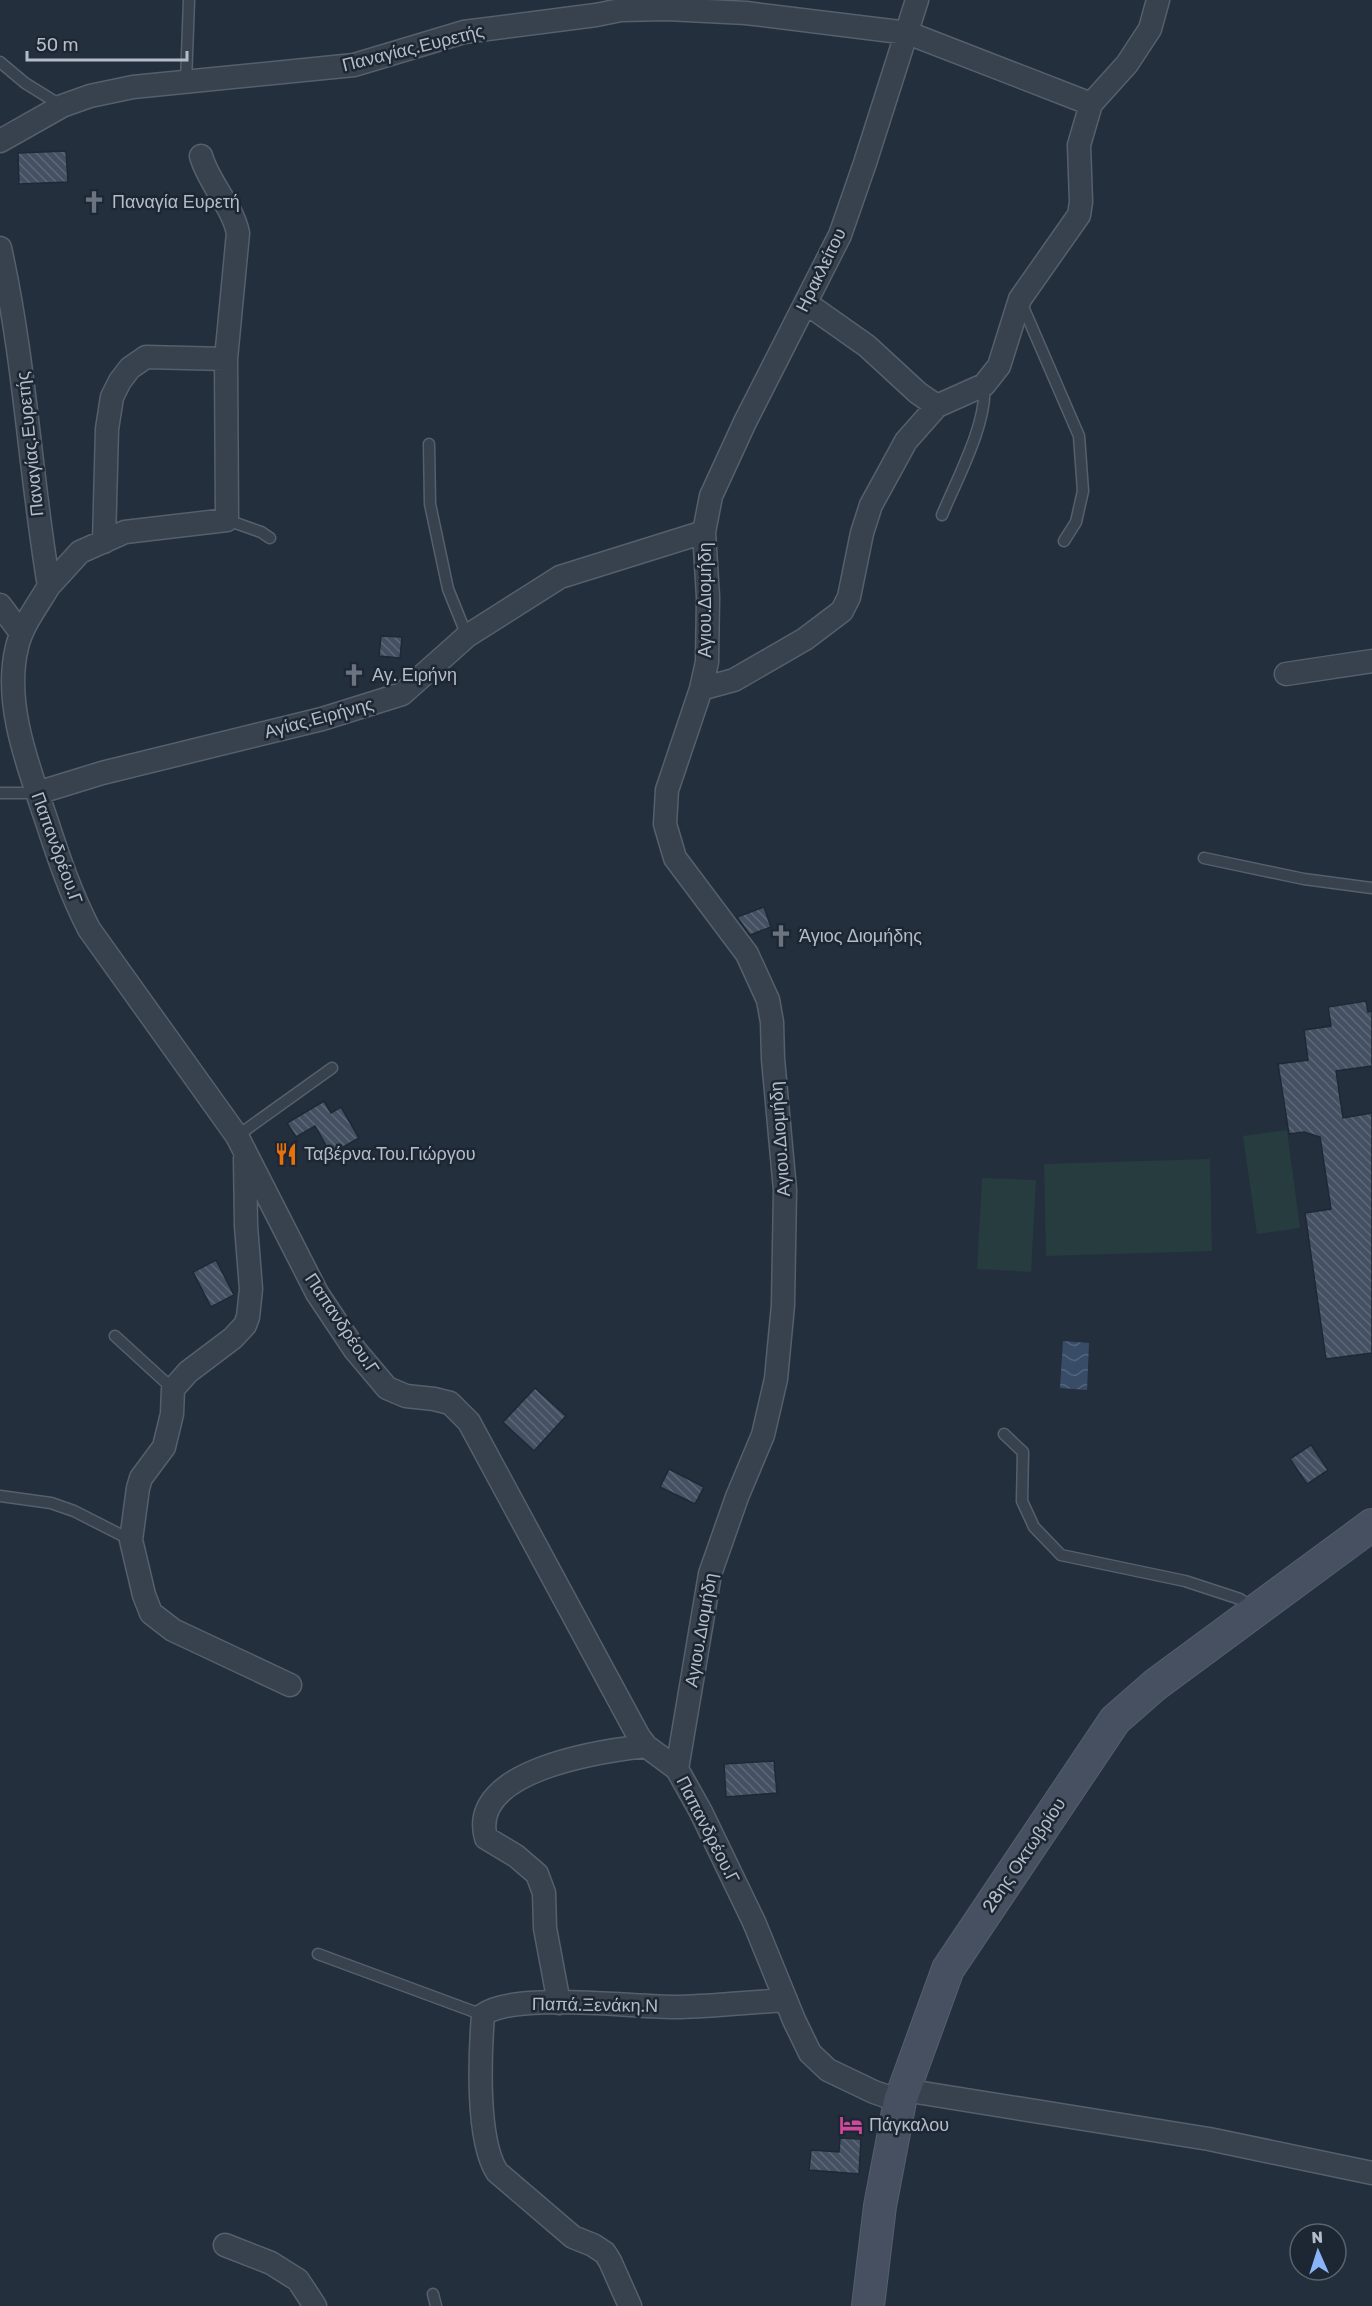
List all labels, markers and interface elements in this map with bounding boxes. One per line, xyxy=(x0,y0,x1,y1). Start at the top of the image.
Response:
street label: Παναγίας.Ευρετής xyxy=(340,20,486,76)
scale bar xyxy=(27,24,188,62)
text: 50 m xyxy=(36,34,79,56)
church icon: Παναγία Ευρετή xyxy=(81,189,107,215)
place label: Παναγία Ευρετή xyxy=(112,191,240,213)
street label: Ηρακλείτου xyxy=(791,225,851,315)
street label: Παναγίας.Ευρετής xyxy=(11,370,49,517)
street label: Αγιου.Διομήδη xyxy=(694,542,716,658)
church icon: Αγ. Ειρήνη xyxy=(341,662,367,688)
place label: Αγ. Ειρήνη xyxy=(372,664,457,686)
street label: Αγίας.Ειρήνης xyxy=(262,693,376,743)
street label: Παπανδρέου.Γ xyxy=(27,789,87,907)
church icon: Άγιος Διομήδης xyxy=(768,923,794,949)
place label: Άγιος Διομήδης xyxy=(799,925,922,947)
street label: Αγιου.Διομήδη xyxy=(765,1081,795,1197)
restaurant icon: Ταβέρνα.Του.Γιώργου xyxy=(273,1141,299,1167)
place label: Ταβέρνα.Του.Γιώργου xyxy=(304,1143,476,1165)
street label: Παπανδρέου.Γ xyxy=(300,1269,384,1379)
street label: Αγιου.Διομήδη xyxy=(680,1571,722,1689)
street label: Παπανδρέου.Γ xyxy=(672,1773,745,1887)
street label: 28ης Οκτωβρίου xyxy=(978,1794,1070,1916)
street label: Παπά.Ξενάκη.Ν xyxy=(532,1993,658,2017)
hotel icon: Πάγκαλου xyxy=(838,2112,864,2138)
place label: Πάγκαλου xyxy=(869,2114,949,2136)
north arrow xyxy=(1288,2222,1348,2282)
text: N xyxy=(1311,2228,1323,2247)

